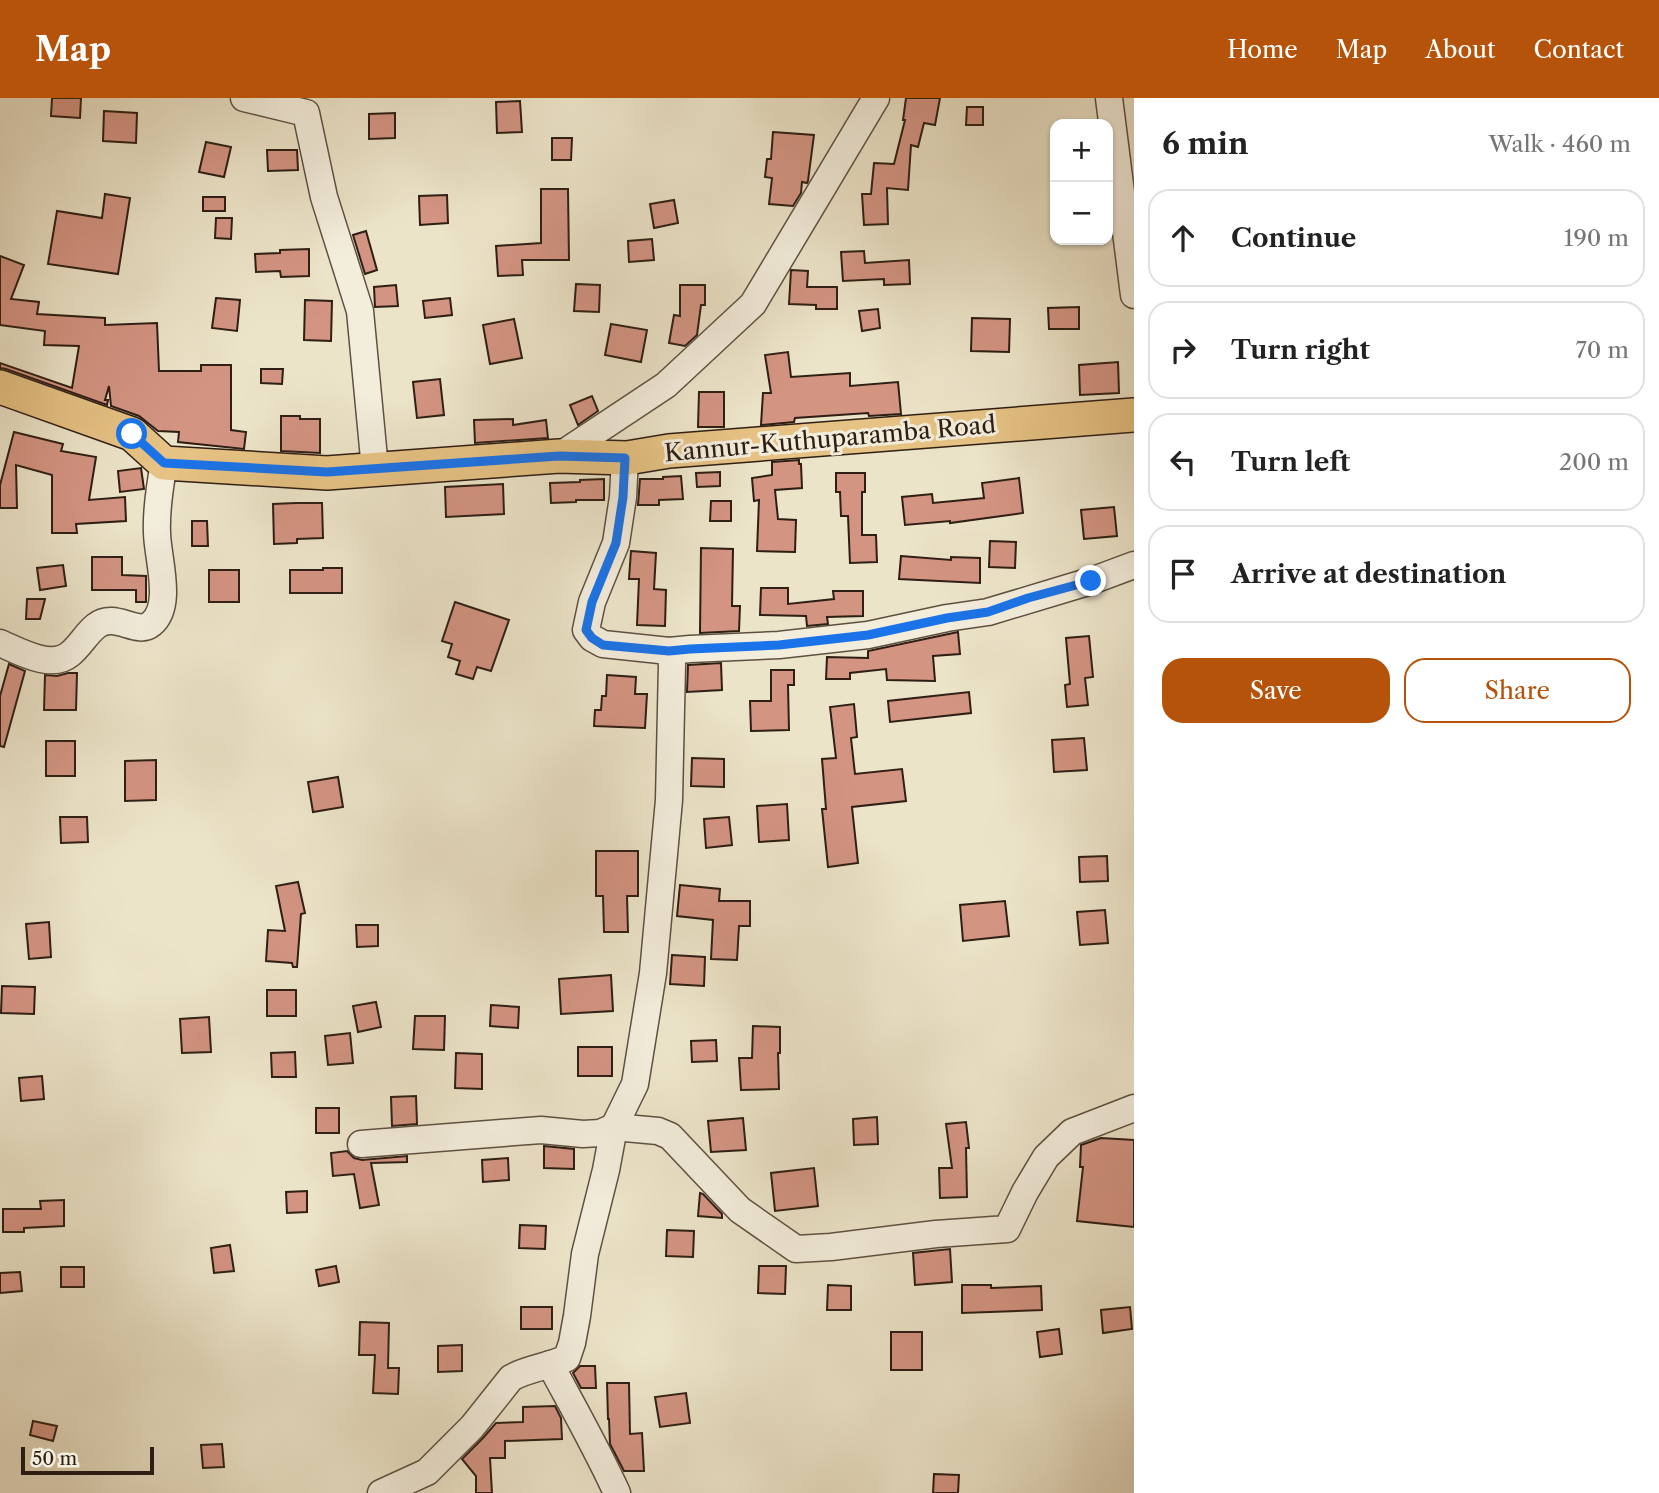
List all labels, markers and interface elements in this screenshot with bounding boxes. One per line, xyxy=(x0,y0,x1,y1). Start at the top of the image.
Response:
text: Map xyxy=(35,29,111,70)
text: Home xyxy=(1227,35,1298,64)
text: Map xyxy=(1336,35,1387,64)
text: About xyxy=(1425,35,1496,64)
text: Contact xyxy=(1534,35,1624,64)
map controls xyxy=(1050,119,1113,245)
button: + xyxy=(1050,119,1113,182)
text: 6 min xyxy=(1162,125,1249,162)
text: Walk · 460 m xyxy=(1488,130,1631,158)
button: − xyxy=(1050,182,1113,245)
icon: ahead xyxy=(1164,219,1202,257)
text: Continue xyxy=(1231,222,1356,254)
text: 190 m xyxy=(1564,224,1629,252)
icon: right xyxy=(1164,331,1202,369)
text: Turn right xyxy=(1231,334,1370,366)
text: 70 m xyxy=(1576,336,1629,364)
street label: Kannur-Kuthuparamba Road xyxy=(663,410,997,467)
route start xyxy=(116,418,147,449)
icon: left xyxy=(1164,443,1202,481)
text: Turn left xyxy=(1231,446,1350,478)
text: 200 m xyxy=(1559,448,1629,476)
icon: arrive xyxy=(1164,555,1202,593)
text: Arrive at destination xyxy=(1231,558,1506,590)
route end xyxy=(1075,565,1106,596)
button: Save xyxy=(1162,658,1390,723)
button: Share xyxy=(1404,658,1631,723)
scale bar xyxy=(21,1444,154,1476)
text: 50 m xyxy=(32,1447,77,1470)

